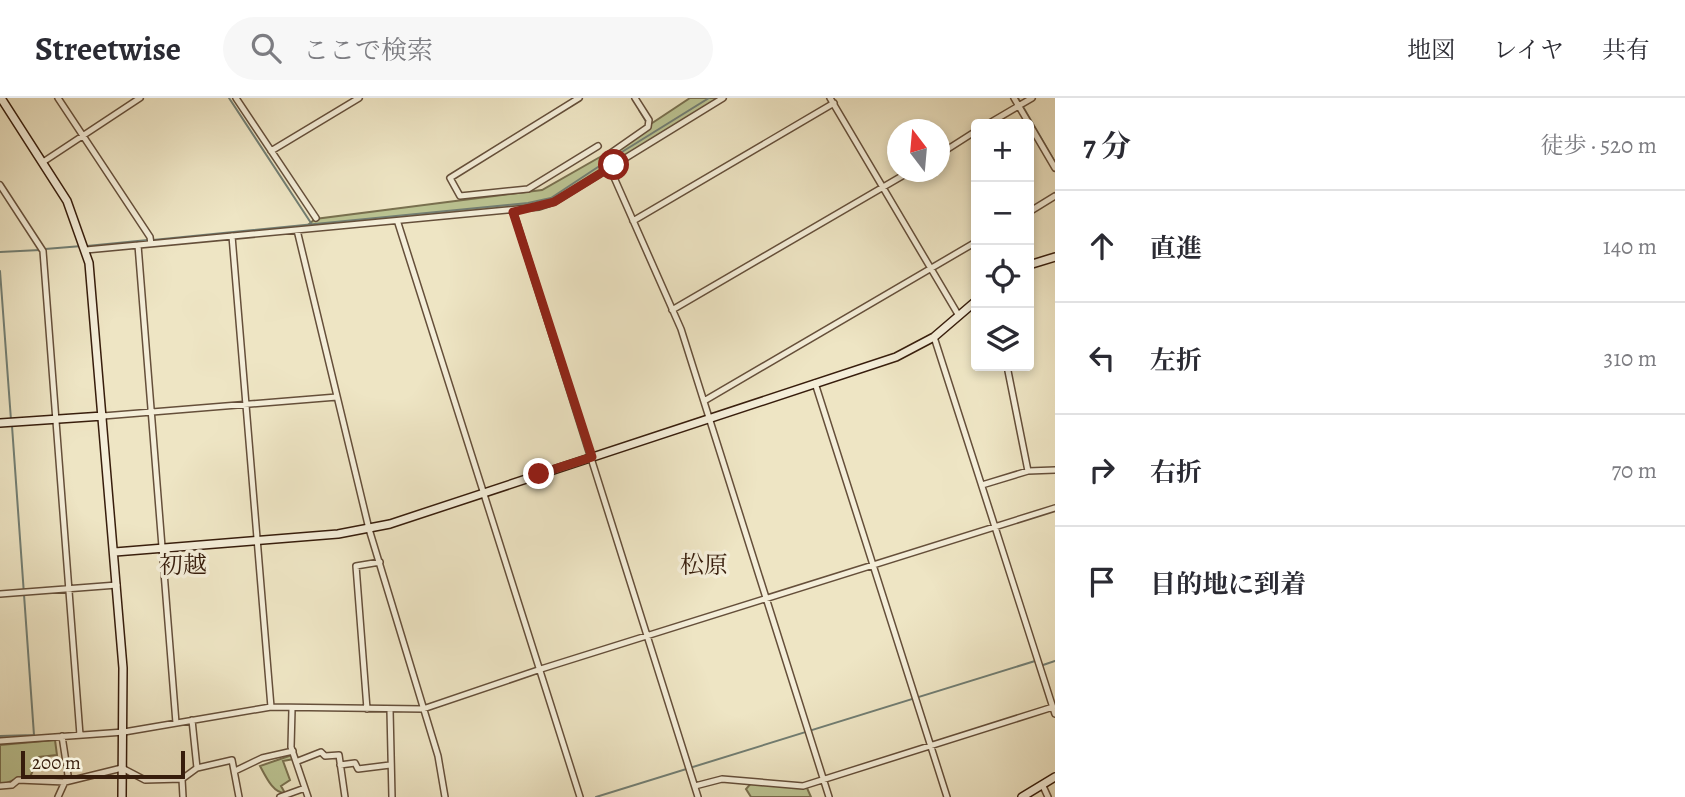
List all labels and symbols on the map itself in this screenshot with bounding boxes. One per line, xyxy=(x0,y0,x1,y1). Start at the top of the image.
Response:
north arrow xyxy=(887,119,950,182)
route start xyxy=(598,149,629,180)
route end xyxy=(523,458,554,489)
district label: 初越 xyxy=(159,549,207,581)
district label: 松原 xyxy=(680,549,728,581)
scale bar xyxy=(21,748,186,780)

